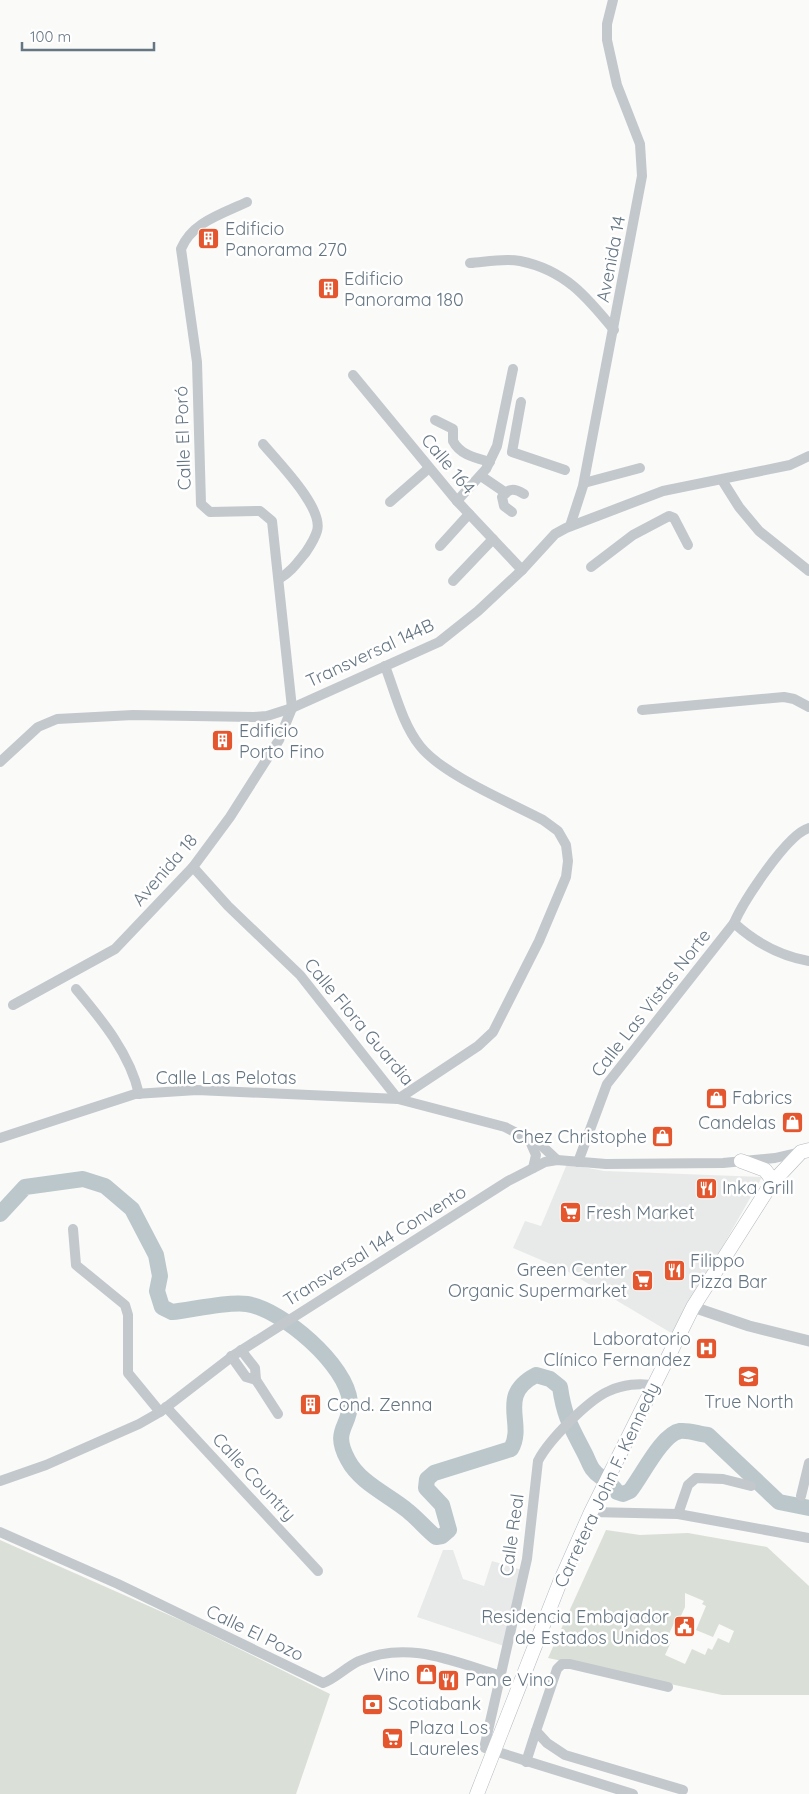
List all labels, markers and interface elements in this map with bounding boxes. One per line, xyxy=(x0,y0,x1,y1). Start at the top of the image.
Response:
scale bar xyxy=(22,20,155,52)
text: 100 m xyxy=(30,27,71,46)
street label: Avenida 14 xyxy=(591,214,630,304)
place label: Edificio Panorama 270 xyxy=(225,217,347,261)
building icon: Edificio Panorama 270 xyxy=(197,227,221,251)
place label: Edificio Panorama 180 xyxy=(344,267,464,311)
building icon: Edificio Panorama 180 xyxy=(316,277,340,301)
street label: Calle El Poró xyxy=(169,385,196,491)
street label: Calle 164 xyxy=(416,429,480,499)
street label: Transversal 144B xyxy=(302,613,437,692)
place label: Edificio Porto Fino xyxy=(239,719,324,763)
building icon: Edificio Porto Fino xyxy=(211,729,235,753)
street label: Avenida 18 xyxy=(127,829,202,910)
street label: Calle Las Vistas Norte xyxy=(586,924,716,1081)
street label: Calle Flora Guardia xyxy=(299,953,419,1090)
street label: Calle Las Pelotas xyxy=(156,1066,296,1089)
shop icon: Fabrics xyxy=(704,1086,728,1110)
place label: Fabrics xyxy=(732,1086,792,1109)
place label: Candelas xyxy=(698,1111,776,1134)
shop icon: Candelas xyxy=(780,1111,804,1135)
place label: Chez Christophe xyxy=(512,1125,647,1148)
shop icon: Chez Christophe xyxy=(651,1125,675,1149)
restaurant icon: Inka Grill xyxy=(694,1176,718,1200)
place label: Inka Grill xyxy=(722,1176,794,1199)
street label: Transversal 144 Convento xyxy=(279,1180,470,1311)
supermarket icon: Fresh Market xyxy=(558,1201,582,1225)
place label: Fresh Market xyxy=(586,1201,695,1224)
place label: Filippo Pizza Bar xyxy=(690,1249,767,1293)
place label: Green Center Organic Supermarket xyxy=(448,1258,627,1302)
restaurant icon: Filippo Pizza Bar xyxy=(662,1259,686,1283)
supermarket icon: Green Center Organic Supermarket xyxy=(631,1268,655,1292)
place label: Laboratorio Clínico Fernandez xyxy=(543,1327,691,1371)
hospital icon: Laboratorio Clínico Fernandez xyxy=(695,1337,719,1361)
school or university icon: True North xyxy=(737,1365,761,1389)
street label: Carretera John F. Kennedy xyxy=(549,1378,664,1591)
place label: True North xyxy=(704,1390,794,1413)
building icon: Cond. Zenna xyxy=(299,1393,323,1417)
place label: Cond. Zenna xyxy=(327,1393,433,1416)
street label: Calle Country xyxy=(208,1428,301,1526)
street label: Calle Real xyxy=(494,1492,529,1578)
street label: Calle El Pozo xyxy=(203,1599,308,1666)
place label: Residencia Embajador de Estados Unidos xyxy=(481,1605,669,1649)
public building icon: Residencia Embajador de Estados Unidos xyxy=(673,1615,697,1639)
place label: Vino xyxy=(373,1663,410,1686)
shop icon: Vino xyxy=(414,1663,438,1687)
restaurant icon: Pan e Vino xyxy=(437,1668,461,1692)
place label: Pan e Vino xyxy=(465,1668,554,1691)
bank icon: Scotiabank xyxy=(360,1692,384,1716)
place label: Scotiabank xyxy=(388,1692,481,1715)
place label: Plaza Los Laureles xyxy=(409,1716,488,1760)
supermarket icon: Plaza Los Laureles xyxy=(381,1726,405,1750)

